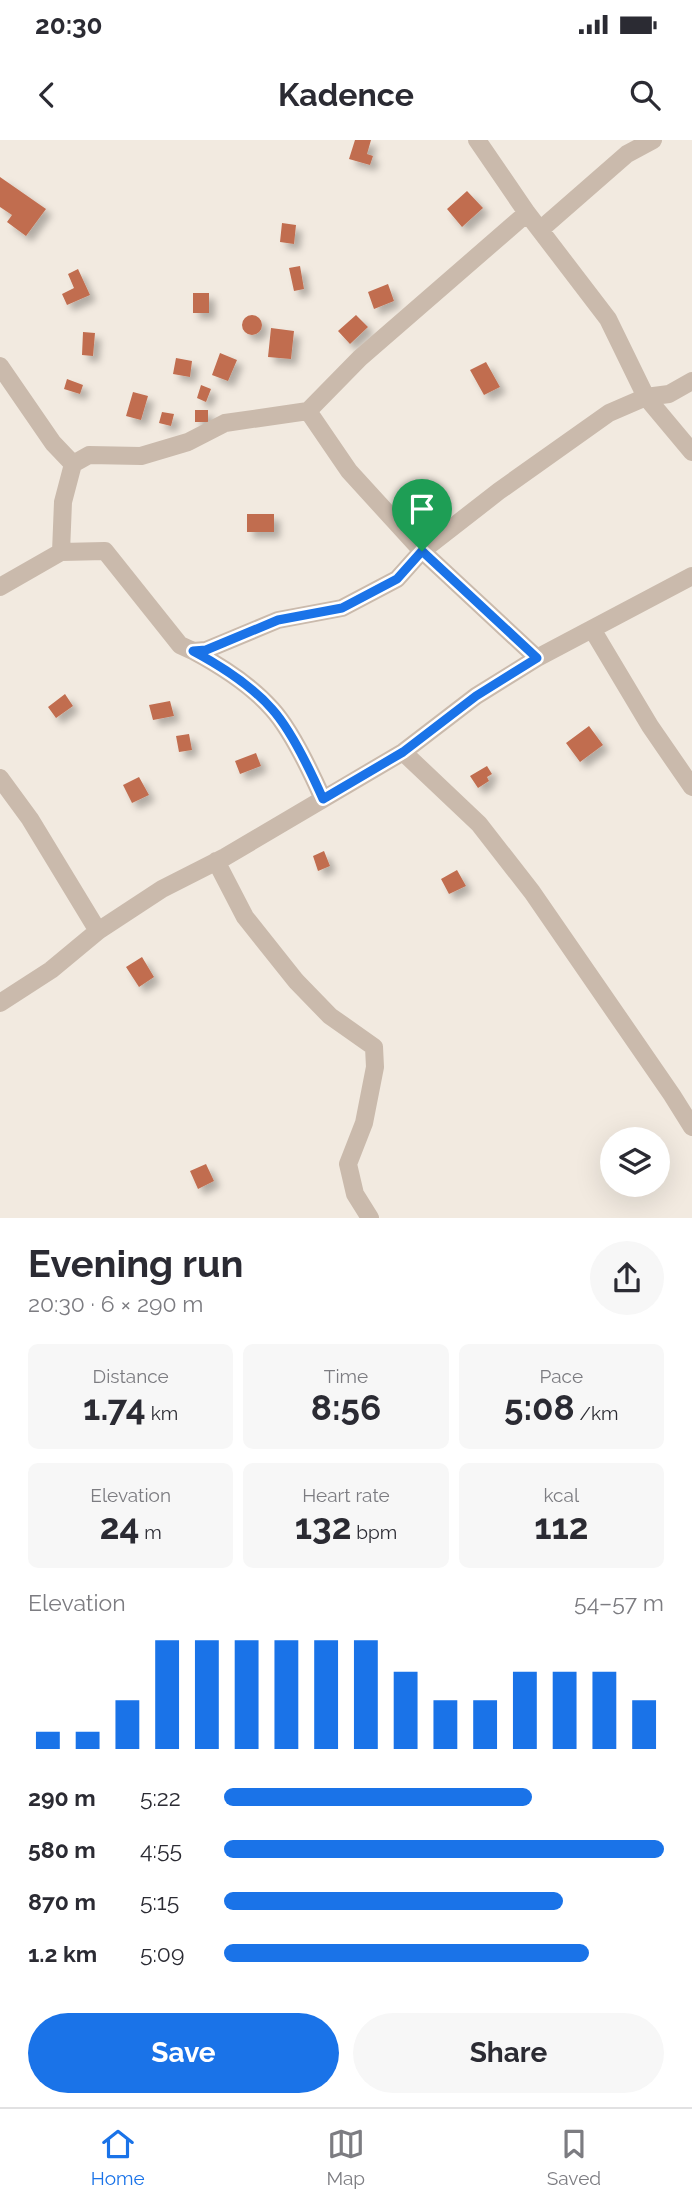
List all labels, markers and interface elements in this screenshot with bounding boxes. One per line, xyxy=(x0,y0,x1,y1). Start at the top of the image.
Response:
text: 20:30 xyxy=(35,10,103,40)
icon: back xyxy=(28,76,66,114)
text: Kadence xyxy=(278,76,414,113)
icon: search xyxy=(626,76,664,114)
pin xyxy=(392,479,452,551)
icon: arrive xyxy=(403,490,441,528)
map controls xyxy=(600,1127,670,1197)
button: layers xyxy=(600,1127,670,1197)
text: Evening run xyxy=(28,1241,243,1286)
button: share xyxy=(590,1241,664,1315)
text: 20:30 · 6 × 290 m xyxy=(28,1290,203,1317)
text: Distance xyxy=(93,1365,169,1387)
text: Time xyxy=(324,1365,368,1387)
text: Pace xyxy=(540,1365,583,1387)
text: 1.74 xyxy=(83,1387,146,1428)
text: 8:56 xyxy=(311,1387,381,1428)
text: 5:08 xyxy=(504,1387,575,1428)
text: km xyxy=(146,1402,178,1424)
text: /km xyxy=(575,1402,619,1424)
text: Elevation xyxy=(90,1484,171,1506)
text: Heart rate xyxy=(302,1484,390,1506)
text: kcal xyxy=(544,1484,579,1506)
text: 24 xyxy=(100,1506,139,1547)
text: 132 xyxy=(295,1506,351,1547)
text: 112 xyxy=(534,1506,588,1547)
text: m xyxy=(139,1521,162,1543)
text: bpm xyxy=(351,1521,397,1543)
text: Elevation xyxy=(28,1589,126,1616)
text: 54–57 m xyxy=(574,1589,664,1616)
text: 290 m xyxy=(28,1784,96,1811)
text: 5:22 xyxy=(140,1784,181,1811)
text: 580 m xyxy=(28,1836,96,1863)
text: 4:55 xyxy=(140,1836,182,1863)
text: 870 m xyxy=(28,1888,96,1915)
text: 5:15 xyxy=(140,1888,179,1915)
text: 1.2 km xyxy=(28,1940,97,1967)
text: 5:09 xyxy=(140,1940,184,1967)
button: Save xyxy=(28,2013,339,2093)
button: Share xyxy=(353,2013,664,2093)
tab: Home xyxy=(91,2125,145,2189)
tab: Map xyxy=(326,2125,365,2189)
tab: Saved xyxy=(547,2125,601,2189)

